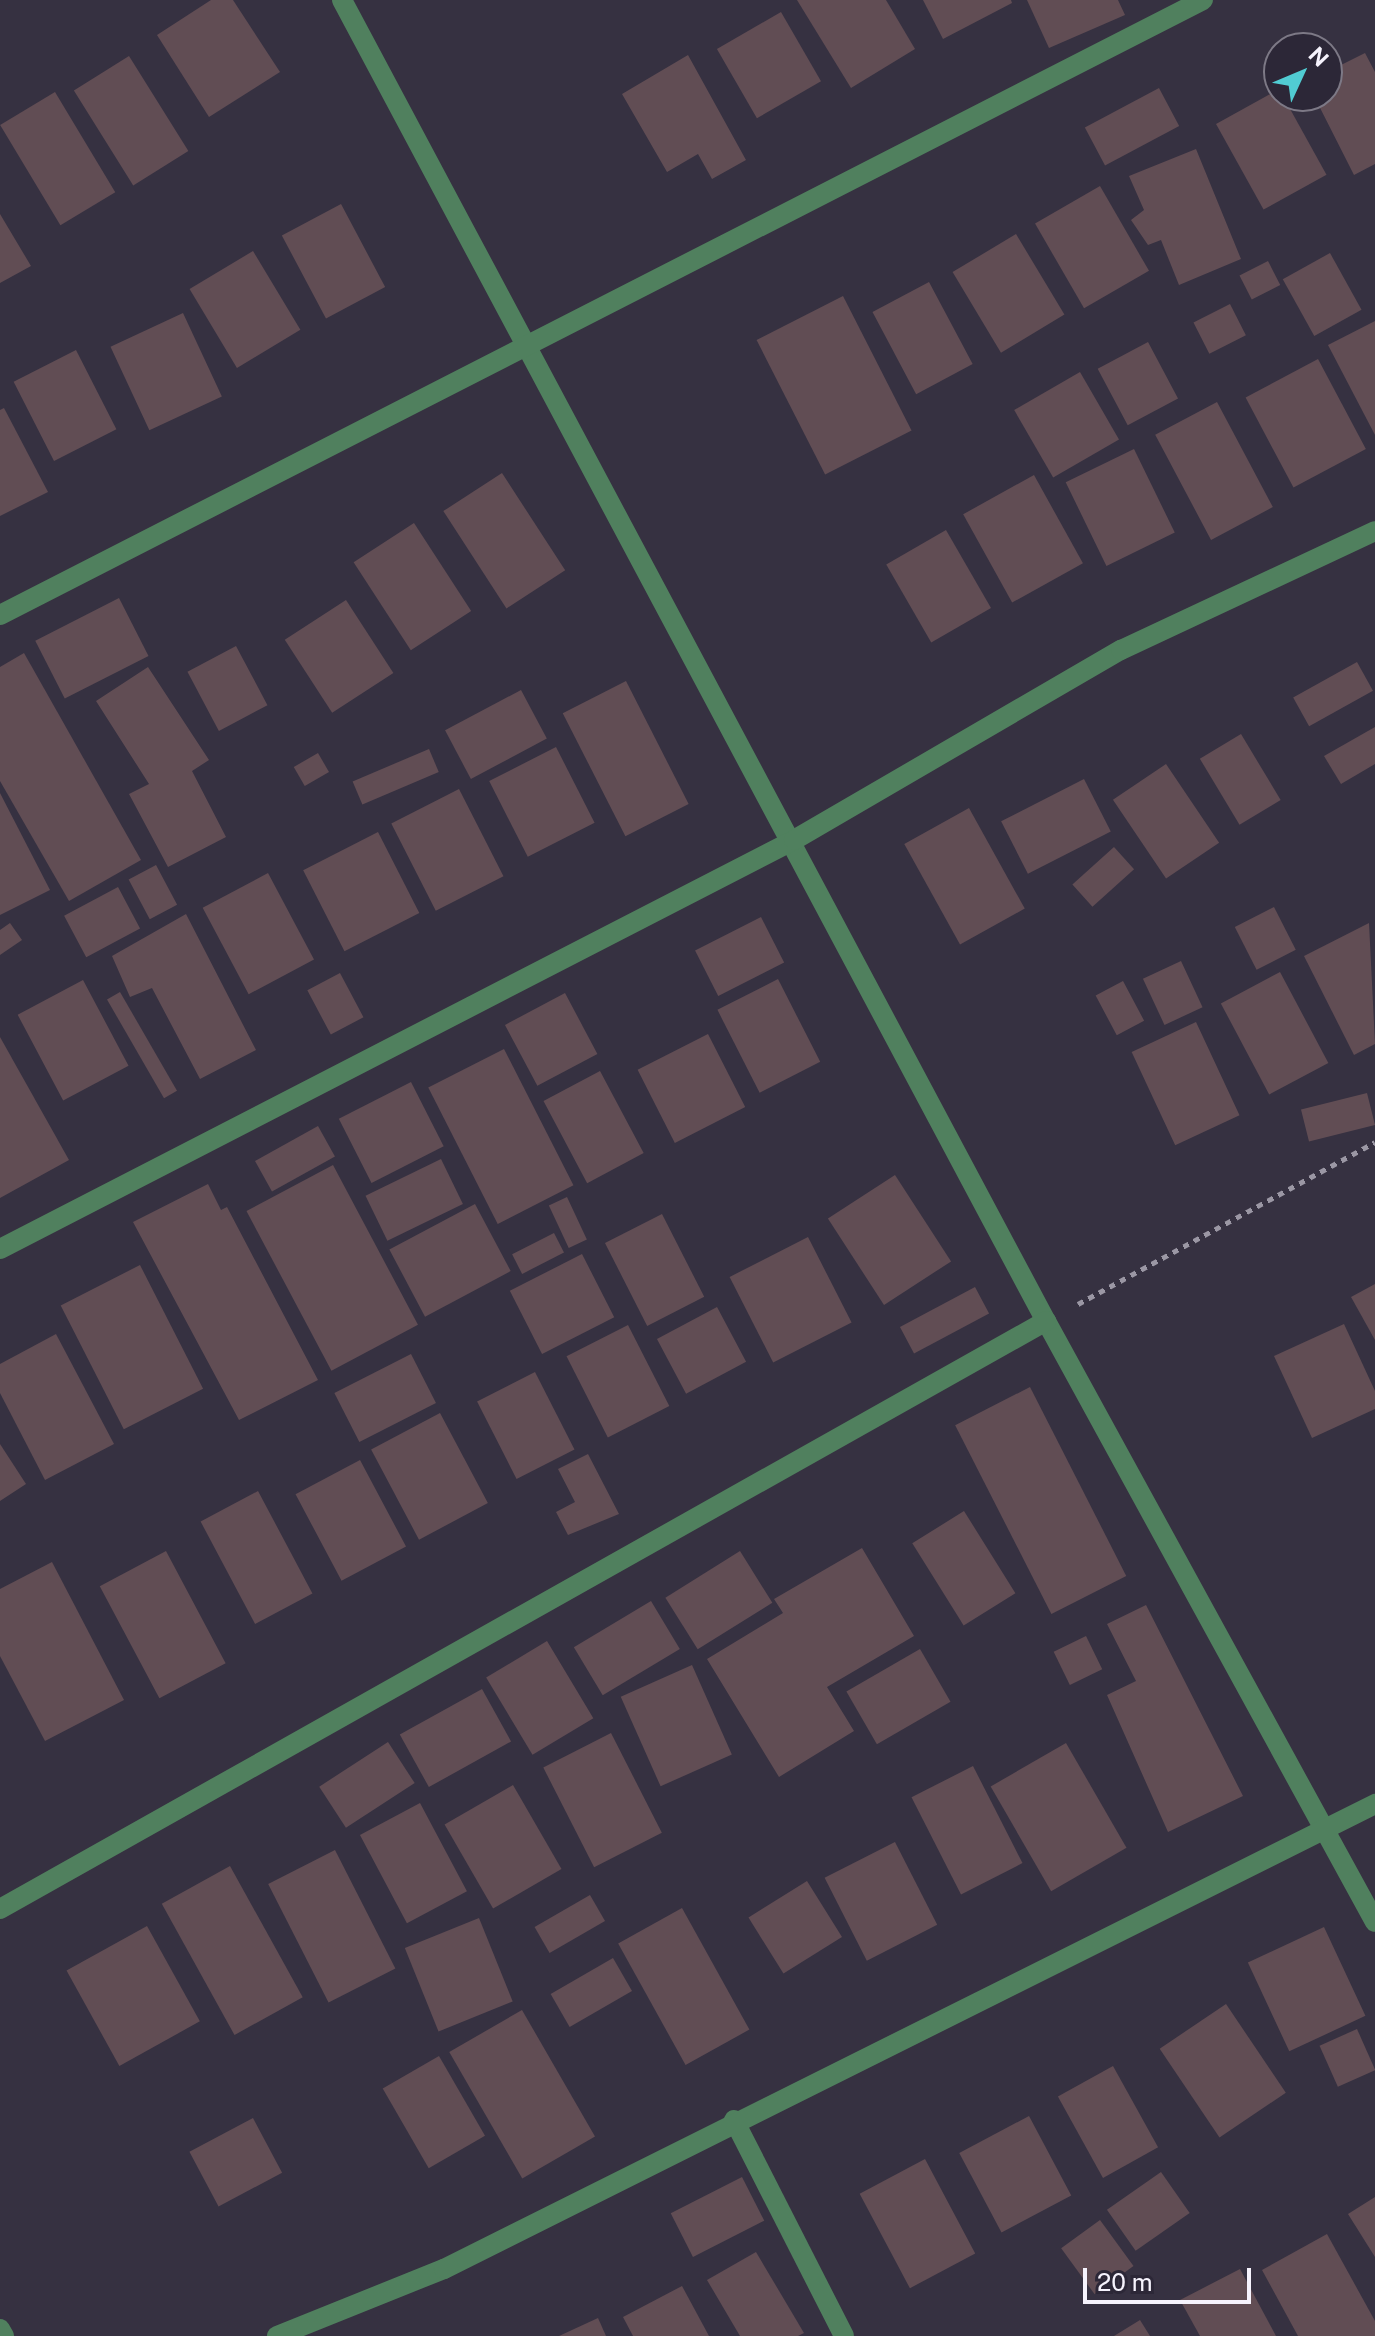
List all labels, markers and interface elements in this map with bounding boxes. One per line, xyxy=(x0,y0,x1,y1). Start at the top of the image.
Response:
north arrow xyxy=(1263,32,1343,112)
text: N xyxy=(1303,41,1334,72)
scale bar xyxy=(1087,2252,1255,2302)
text: 20 m xyxy=(1097,2268,1153,2296)

